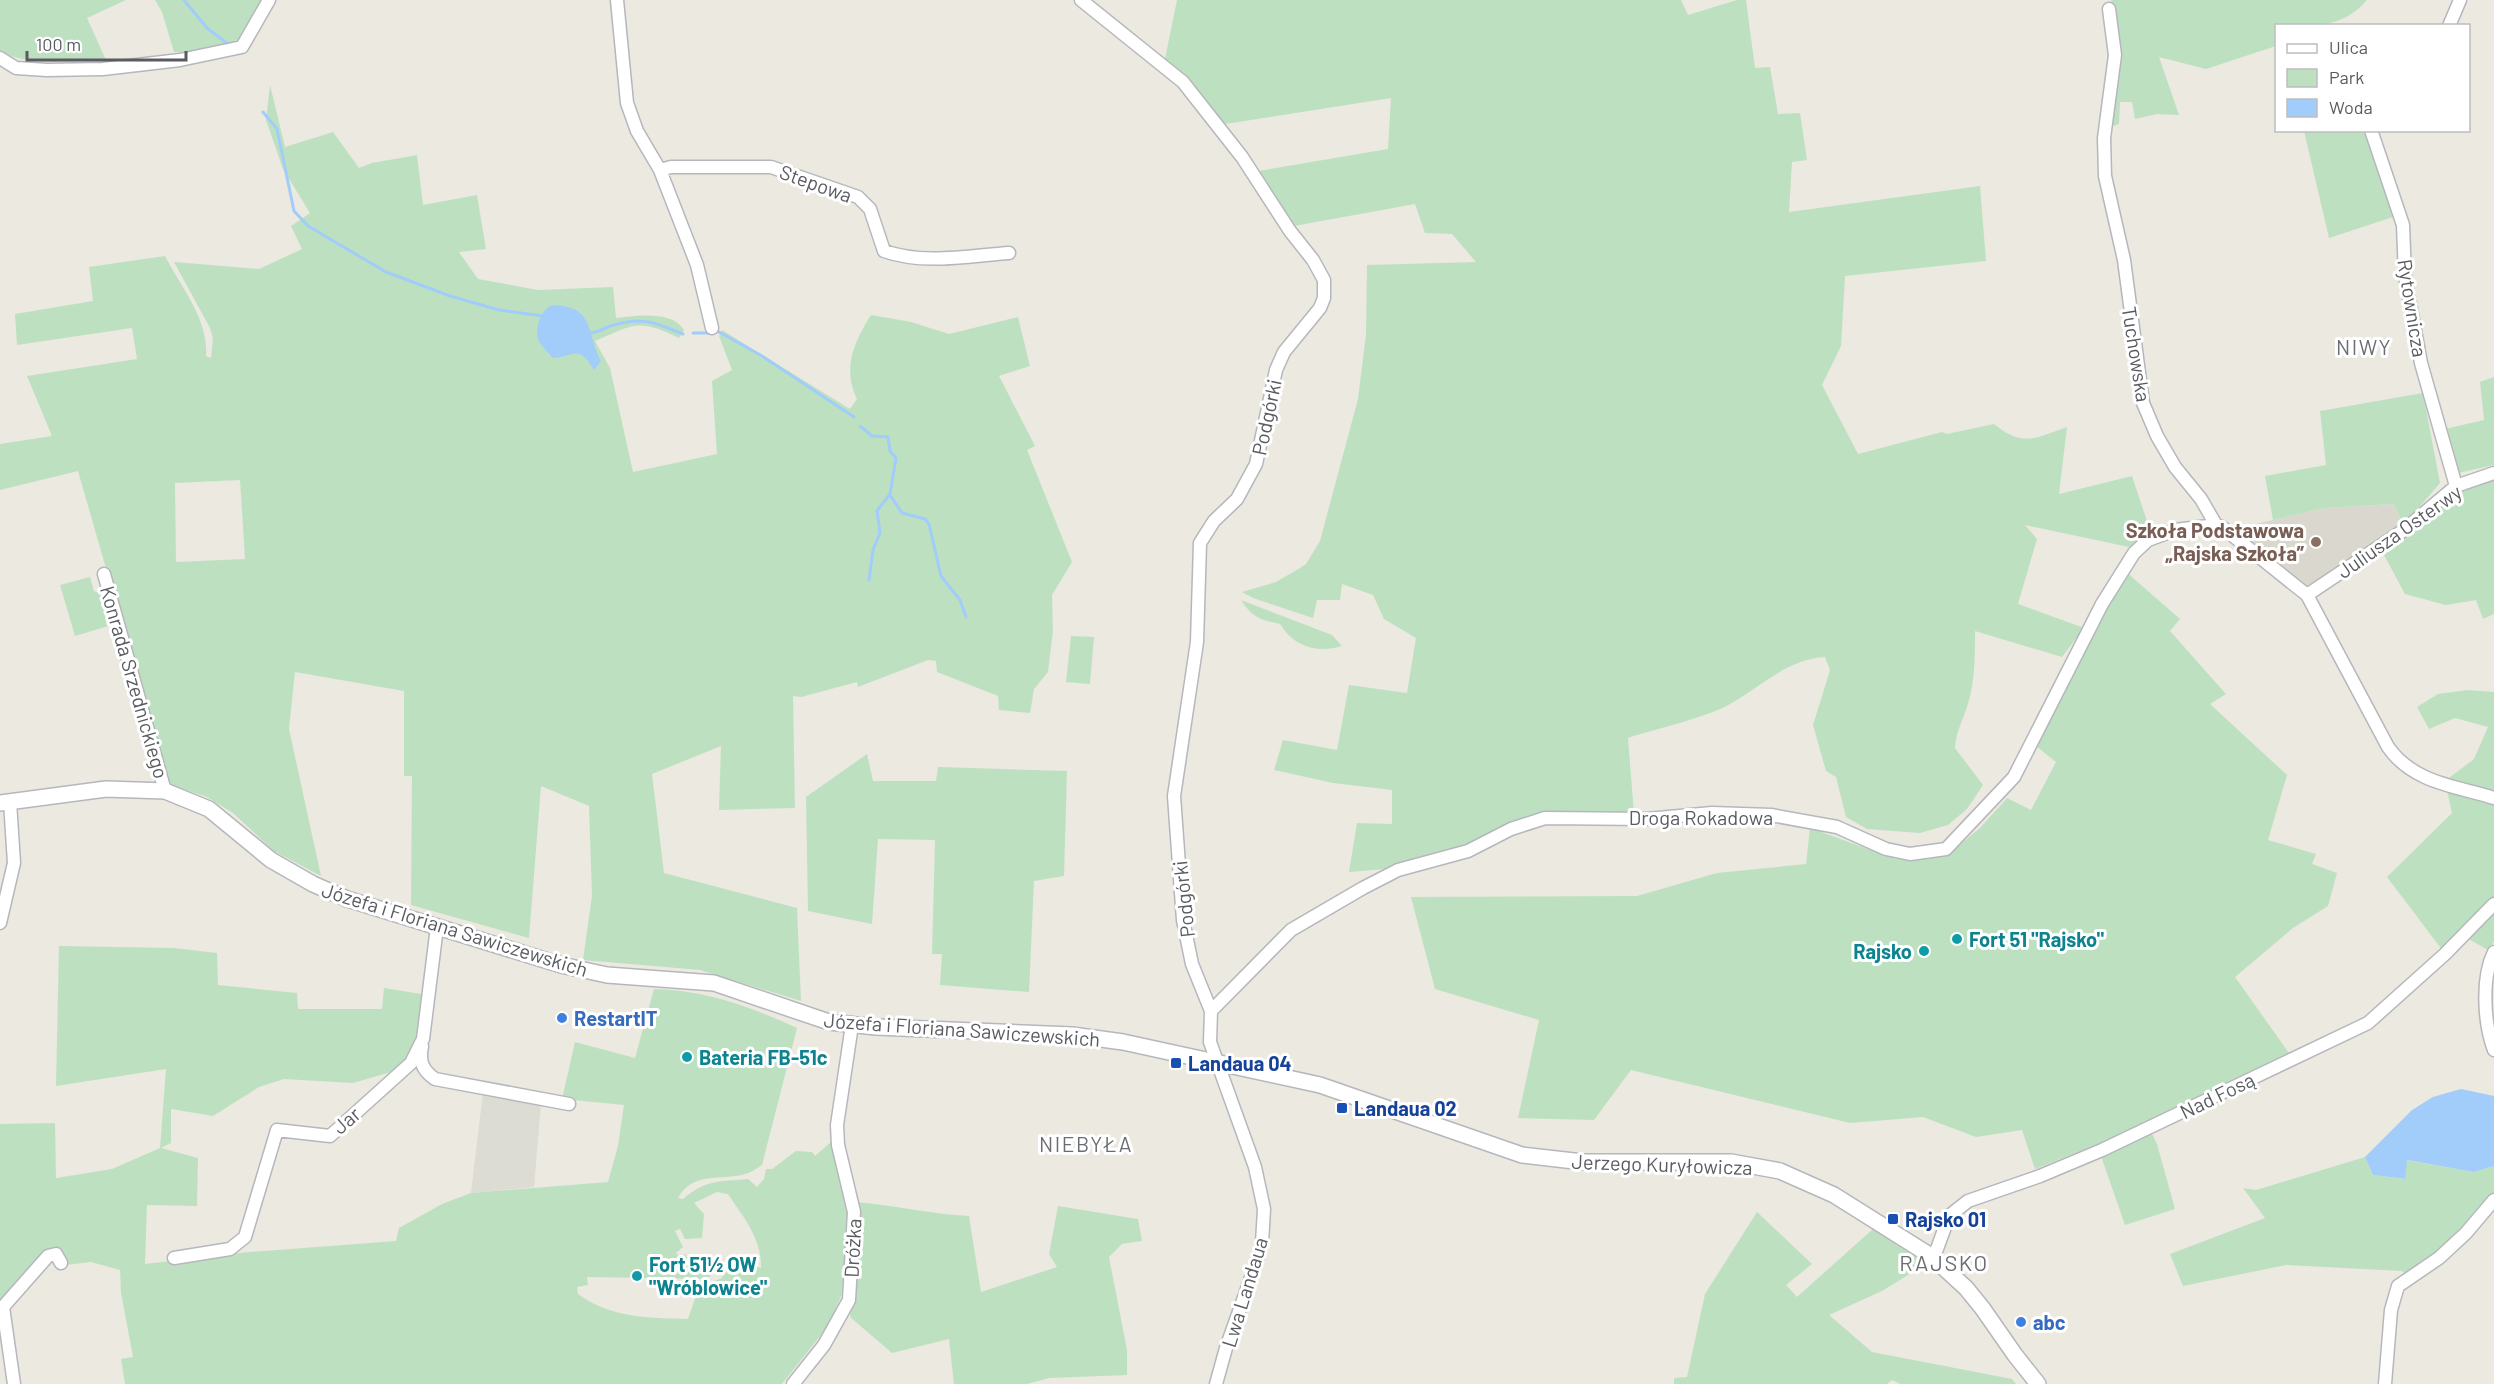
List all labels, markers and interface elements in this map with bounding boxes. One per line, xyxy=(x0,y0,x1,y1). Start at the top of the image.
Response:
scale bar xyxy=(27,24,186,62)
legend xyxy=(2275,24,2470,132)
text: 100 m xyxy=(36,33,81,55)
text: Ulica xyxy=(2329,36,2368,58)
text: Park xyxy=(2329,66,2364,88)
text: Woda xyxy=(2329,96,2373,118)
street label: Stepowa xyxy=(777,159,855,207)
street label: Rytownicza xyxy=(2393,257,2433,359)
street label: Tuchowska xyxy=(2118,305,2156,403)
district label: NIWY xyxy=(2336,334,2392,359)
street label: Podgórki xyxy=(1246,377,1286,457)
street label: Juliusza Osterwy xyxy=(2332,479,2466,583)
place label: Szkoła Podstawowa „Rajska Szkoła” xyxy=(2126,518,2305,565)
marker: Szkoła Podstawowa „Rajska Szkoła” xyxy=(2309,535,2323,549)
street label: Konrada Srzednickiego xyxy=(96,583,174,781)
street label: Droga Rokadowa xyxy=(1629,805,1773,829)
street label: Podgórki xyxy=(1167,859,1199,939)
street label: Józefa i Floriana Sawiczewskich xyxy=(319,877,591,981)
place label: Fort 51 "Rajsko" xyxy=(1969,927,2104,951)
marker: Fort 51 "Rajsko" xyxy=(1950,932,1964,946)
place label: Rajsko xyxy=(1853,939,1912,963)
marker: Rajsko xyxy=(1917,944,1931,958)
place label: RestartIT xyxy=(574,1006,658,1030)
street label: Józefa i Floriana Sawiczewskich xyxy=(823,1007,1101,1051)
marker: RestartIT xyxy=(555,1011,569,1025)
place label: Bateria FB-51c xyxy=(699,1045,828,1069)
marker: Bateria FB-51c xyxy=(680,1050,694,1064)
place label: Landaua 04 xyxy=(1188,1051,1292,1075)
marker: Landaua 04 xyxy=(1169,1056,1183,1070)
street label: Nad Fosą xyxy=(2176,1067,2258,1123)
place label: Landaua 02 xyxy=(1354,1096,1457,1120)
street label: Jar xyxy=(327,1101,365,1139)
marker: Landaua 02 xyxy=(1335,1101,1349,1115)
district label: NIEBYŁA xyxy=(1039,1131,1133,1156)
street label: Jerzego Kuryłowicza xyxy=(1571,1149,1753,1179)
place label: Rajsko 01 xyxy=(1905,1207,1986,1231)
marker: Rajsko 01 xyxy=(1886,1212,1900,1226)
street label: Dróżka xyxy=(838,1218,866,1278)
street label: Lwa Landaua xyxy=(1216,1234,1272,1350)
district label: RAJSKO xyxy=(1899,1249,1989,1275)
place label: Fort 51½ OW "Wróblowice" xyxy=(649,1252,767,1299)
marker: Fort 51½ OW "Wróblowice" xyxy=(630,1269,644,1283)
place label: abc xyxy=(2033,1310,2066,1334)
marker: abc xyxy=(2014,1315,2028,1329)

